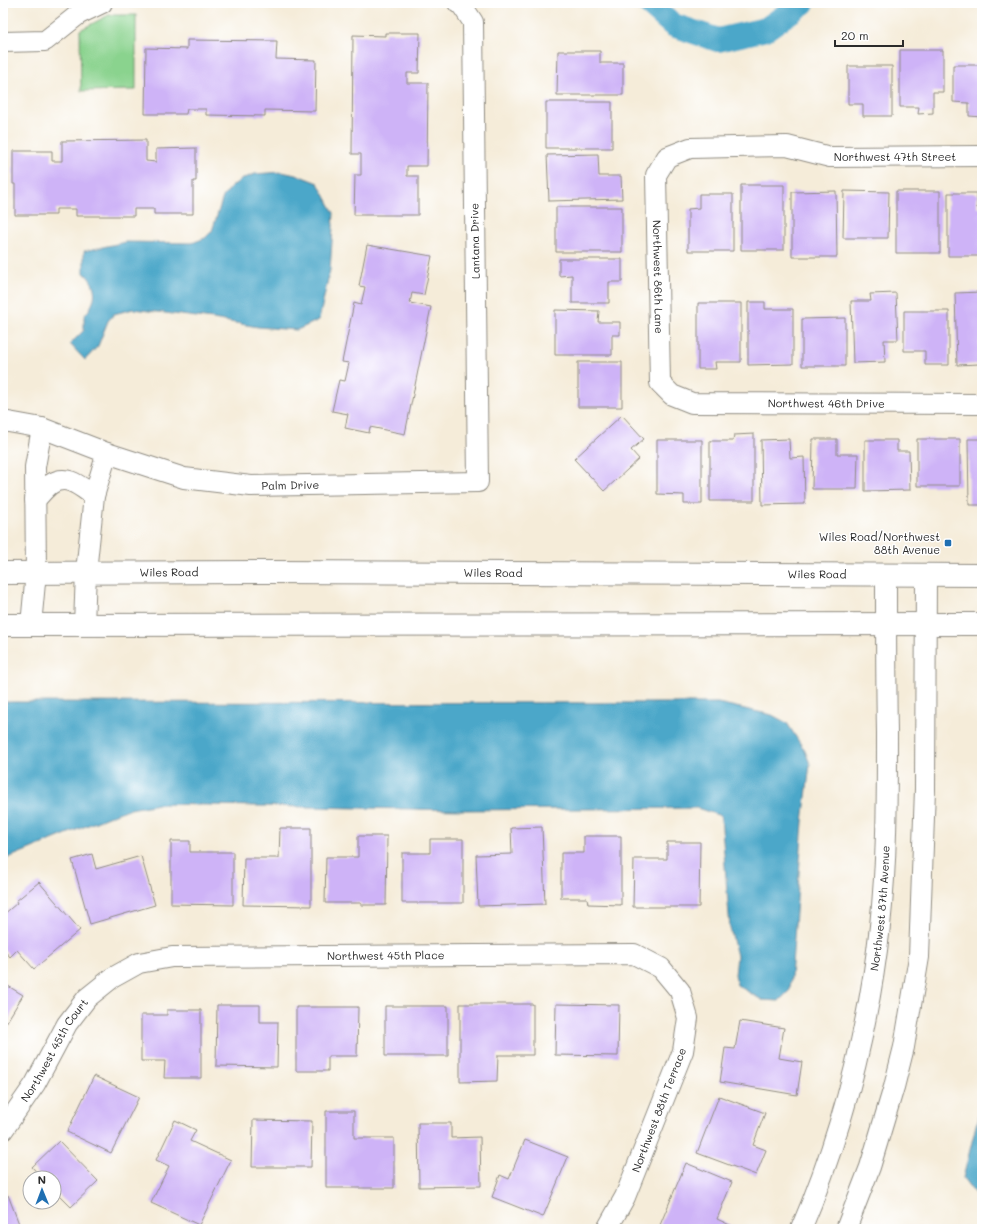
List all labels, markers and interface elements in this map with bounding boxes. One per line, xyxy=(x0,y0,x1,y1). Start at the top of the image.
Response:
scale bar xyxy=(835,22,903,48)
text: 20 m xyxy=(841,27,869,43)
street label: Northwest 47th Street xyxy=(834,149,956,164)
street label: Lantana Drive xyxy=(466,203,483,279)
street label: Northwest 86th Lane xyxy=(650,220,667,334)
street label: Northwest 46th Drive xyxy=(768,395,885,411)
street label: Palm Drive xyxy=(261,477,319,493)
place label: Wiles Road/Northwest 88th Avenue xyxy=(819,529,940,557)
marker: Wiles Road/Northwest 88th Avenue xyxy=(943,538,953,548)
street label: Wiles Road xyxy=(139,564,199,579)
street label: Wiles Road xyxy=(463,565,523,580)
street label: Wiles Road xyxy=(787,566,847,581)
street label: Northwest 87th Avenue xyxy=(866,845,893,972)
street label: Northwest 45th Place xyxy=(327,947,445,963)
street label: Northwest 45th Court xyxy=(17,995,91,1105)
street label: Northwest 88th Terrace xyxy=(628,1045,689,1174)
north arrow xyxy=(22,1170,62,1210)
text: N xyxy=(38,1172,46,1187)

